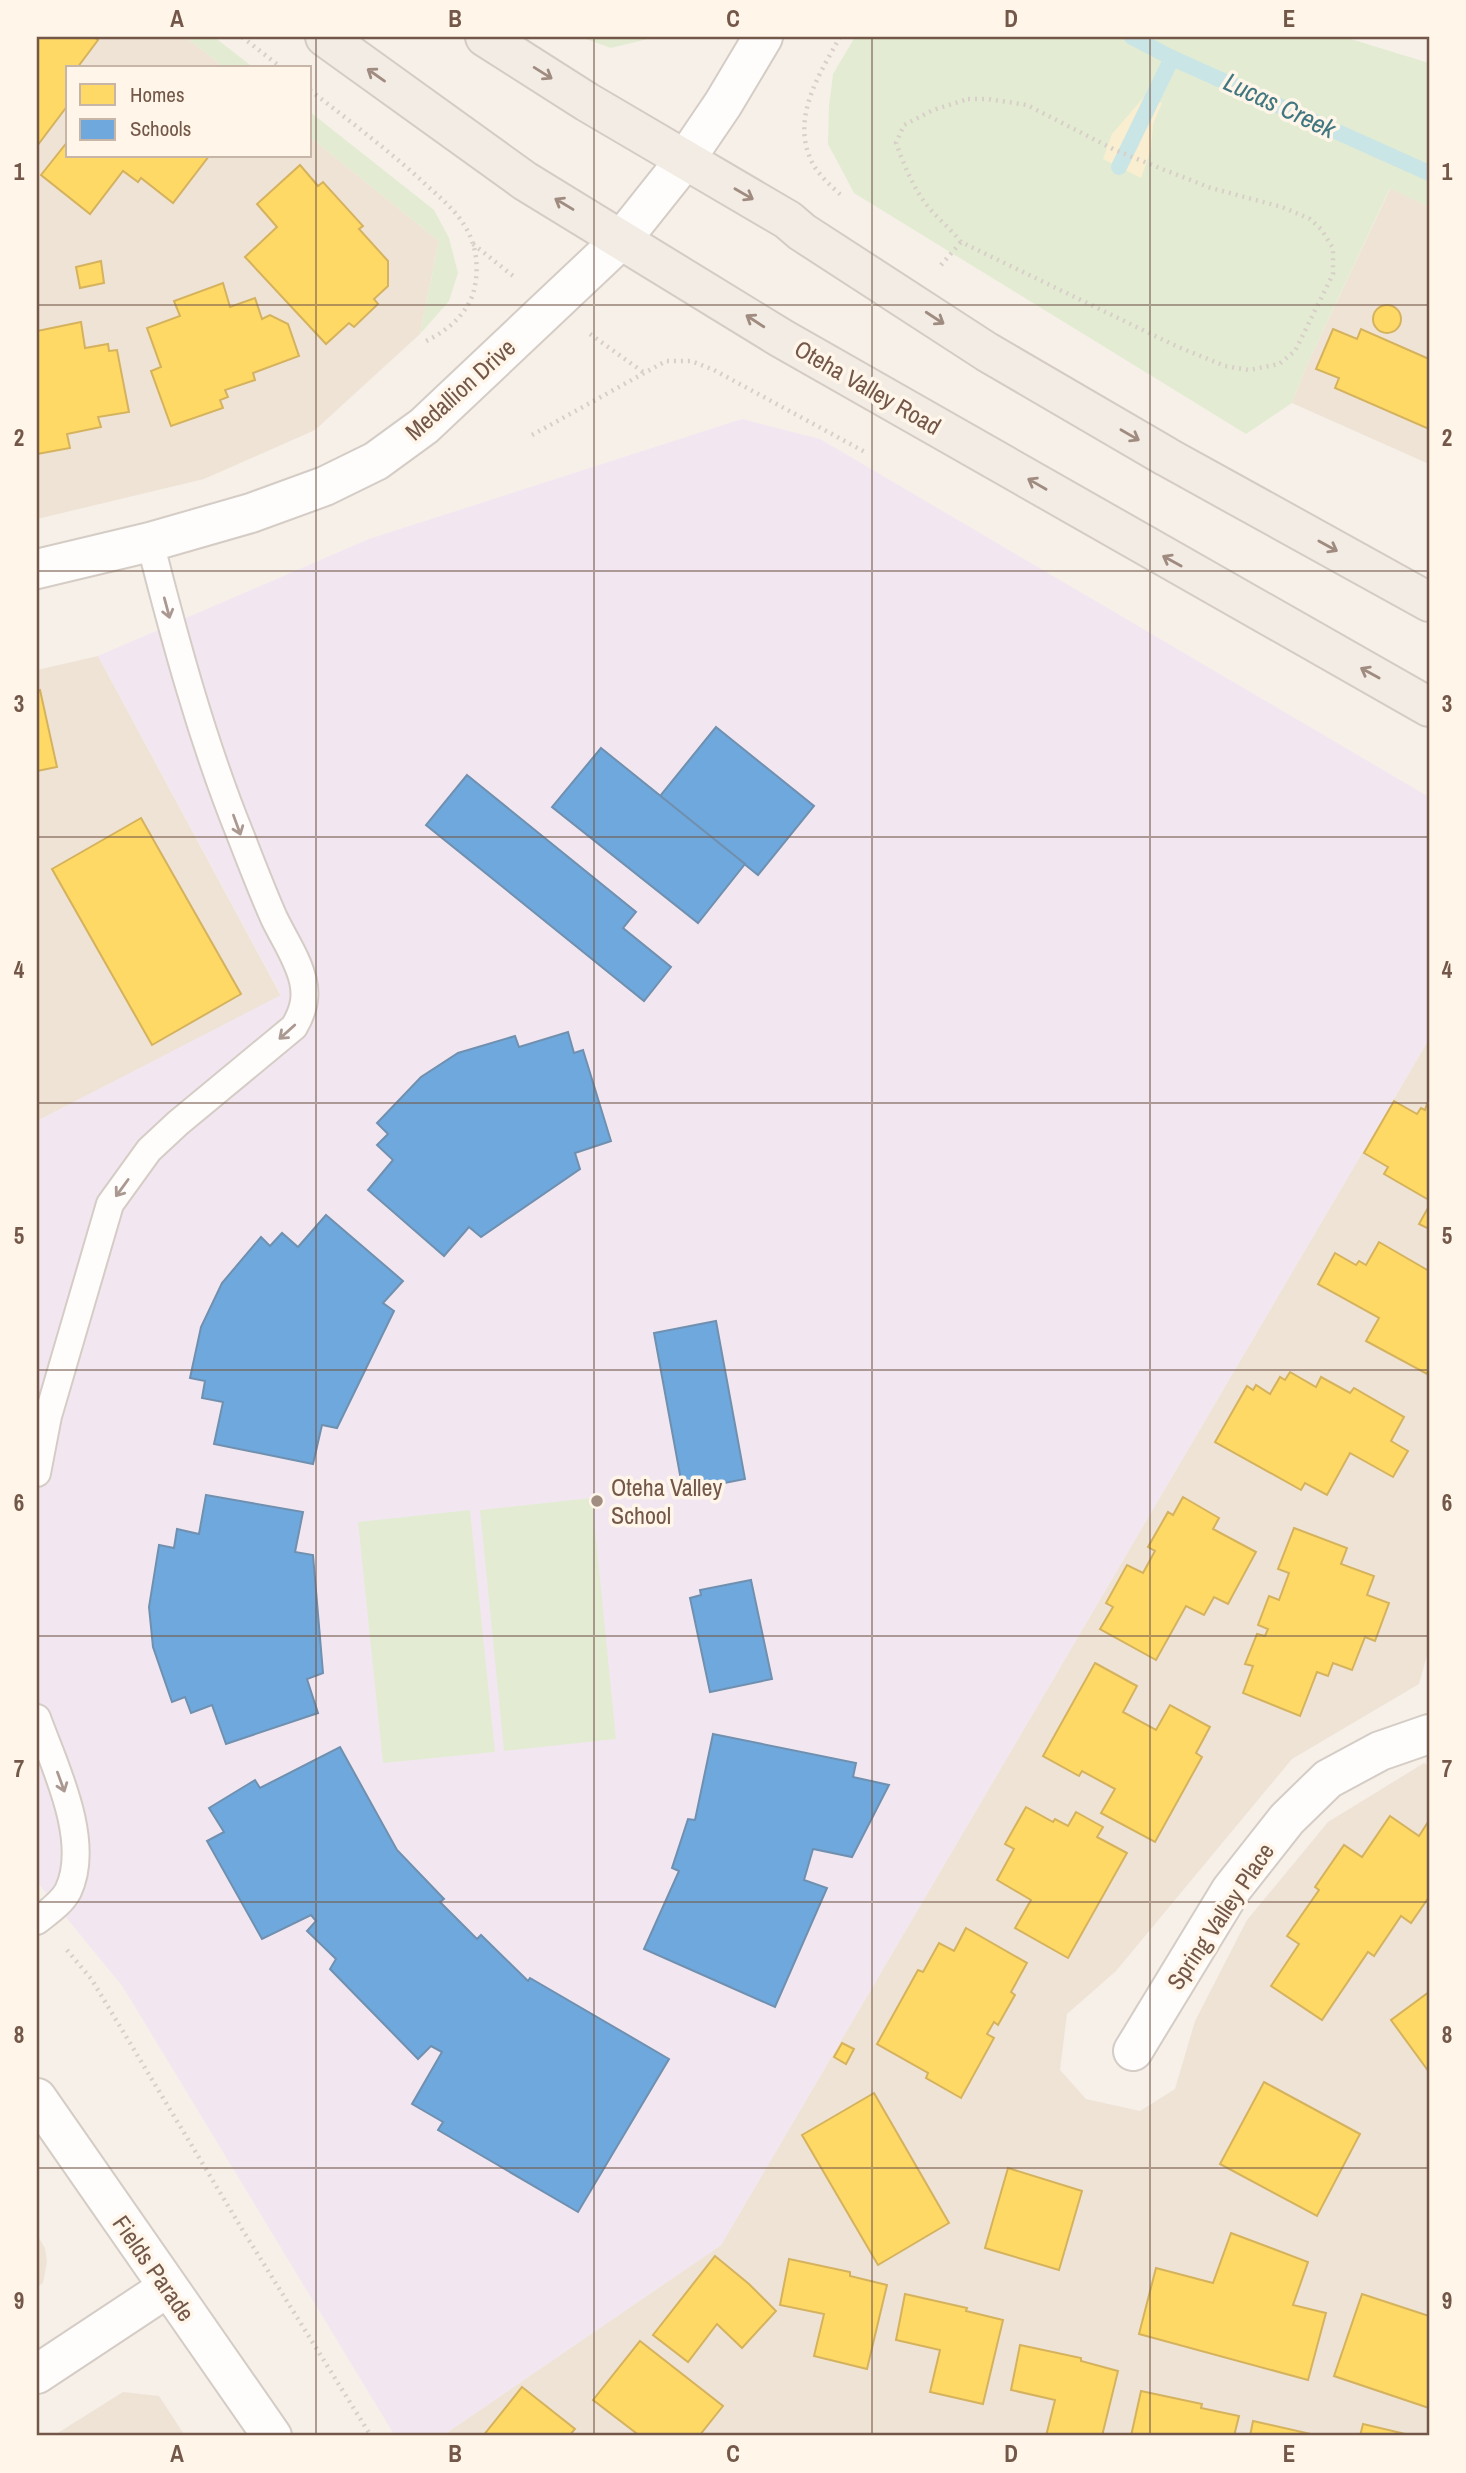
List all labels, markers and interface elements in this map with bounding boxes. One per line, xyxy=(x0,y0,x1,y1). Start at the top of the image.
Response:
text: A xyxy=(170,3,184,34)
text: B xyxy=(448,3,462,34)
text: C xyxy=(726,3,740,34)
text: D xyxy=(1004,3,1018,34)
text: E xyxy=(1283,3,1295,34)
water label: Lucas Creek xyxy=(1218,64,1343,147)
legend xyxy=(66,66,312,158)
one-way arrow xyxy=(532,67,552,81)
one-way arrow xyxy=(367,68,386,82)
text: Homes xyxy=(130,80,185,109)
text: Schools xyxy=(130,114,191,143)
text: 1 xyxy=(14,156,25,187)
text: 1 xyxy=(1442,156,1453,187)
one-way arrow xyxy=(733,187,753,201)
one-way arrow xyxy=(554,197,574,211)
one-way arrow xyxy=(925,310,944,325)
one-way arrow xyxy=(746,314,766,328)
street label: Medallion Drive xyxy=(398,331,522,447)
street label: Oteha Valley Road xyxy=(789,332,947,442)
text: 2 xyxy=(14,422,24,453)
text: 2 xyxy=(1442,422,1452,453)
one-way arrow xyxy=(1119,428,1139,442)
one-way arrow xyxy=(1027,477,1048,490)
one-way arrow xyxy=(1317,540,1338,553)
one-way arrow xyxy=(1162,554,1182,568)
one-way arrow xyxy=(161,597,174,619)
one-way arrow xyxy=(1360,666,1381,679)
text: 3 xyxy=(14,688,24,719)
text: 3 xyxy=(1442,688,1452,719)
one-way arrow xyxy=(231,813,244,835)
text: 4 xyxy=(14,954,25,985)
text: 4 xyxy=(1442,954,1453,985)
one-way arrow xyxy=(279,1024,296,1041)
one-way arrow xyxy=(115,1178,130,1197)
text: 5 xyxy=(14,1220,24,1251)
text: 5 xyxy=(1442,1220,1452,1251)
place label: Oteha Valley School xyxy=(611,1471,722,1531)
text: 6 xyxy=(14,1487,24,1518)
text: 6 xyxy=(1442,1487,1452,1518)
marker: Oteha Valley School xyxy=(589,1493,605,1509)
text: 7 xyxy=(14,1753,24,1784)
text: 7 xyxy=(1442,1753,1452,1784)
one-way arrow xyxy=(55,1770,68,1792)
street label: Spring Valley Place xyxy=(1159,1836,1281,1996)
text: 8 xyxy=(14,2019,24,2050)
text: 8 xyxy=(1442,2019,1452,2050)
street label: Fields Parade xyxy=(106,2209,202,2327)
text: 9 xyxy=(14,2285,24,2316)
text: 9 xyxy=(1442,2285,1452,2316)
text: A xyxy=(170,2438,184,2469)
text: B xyxy=(448,2438,462,2469)
text: C xyxy=(726,2438,740,2469)
text: D xyxy=(1004,2438,1018,2469)
text: E xyxy=(1283,2438,1295,2469)

